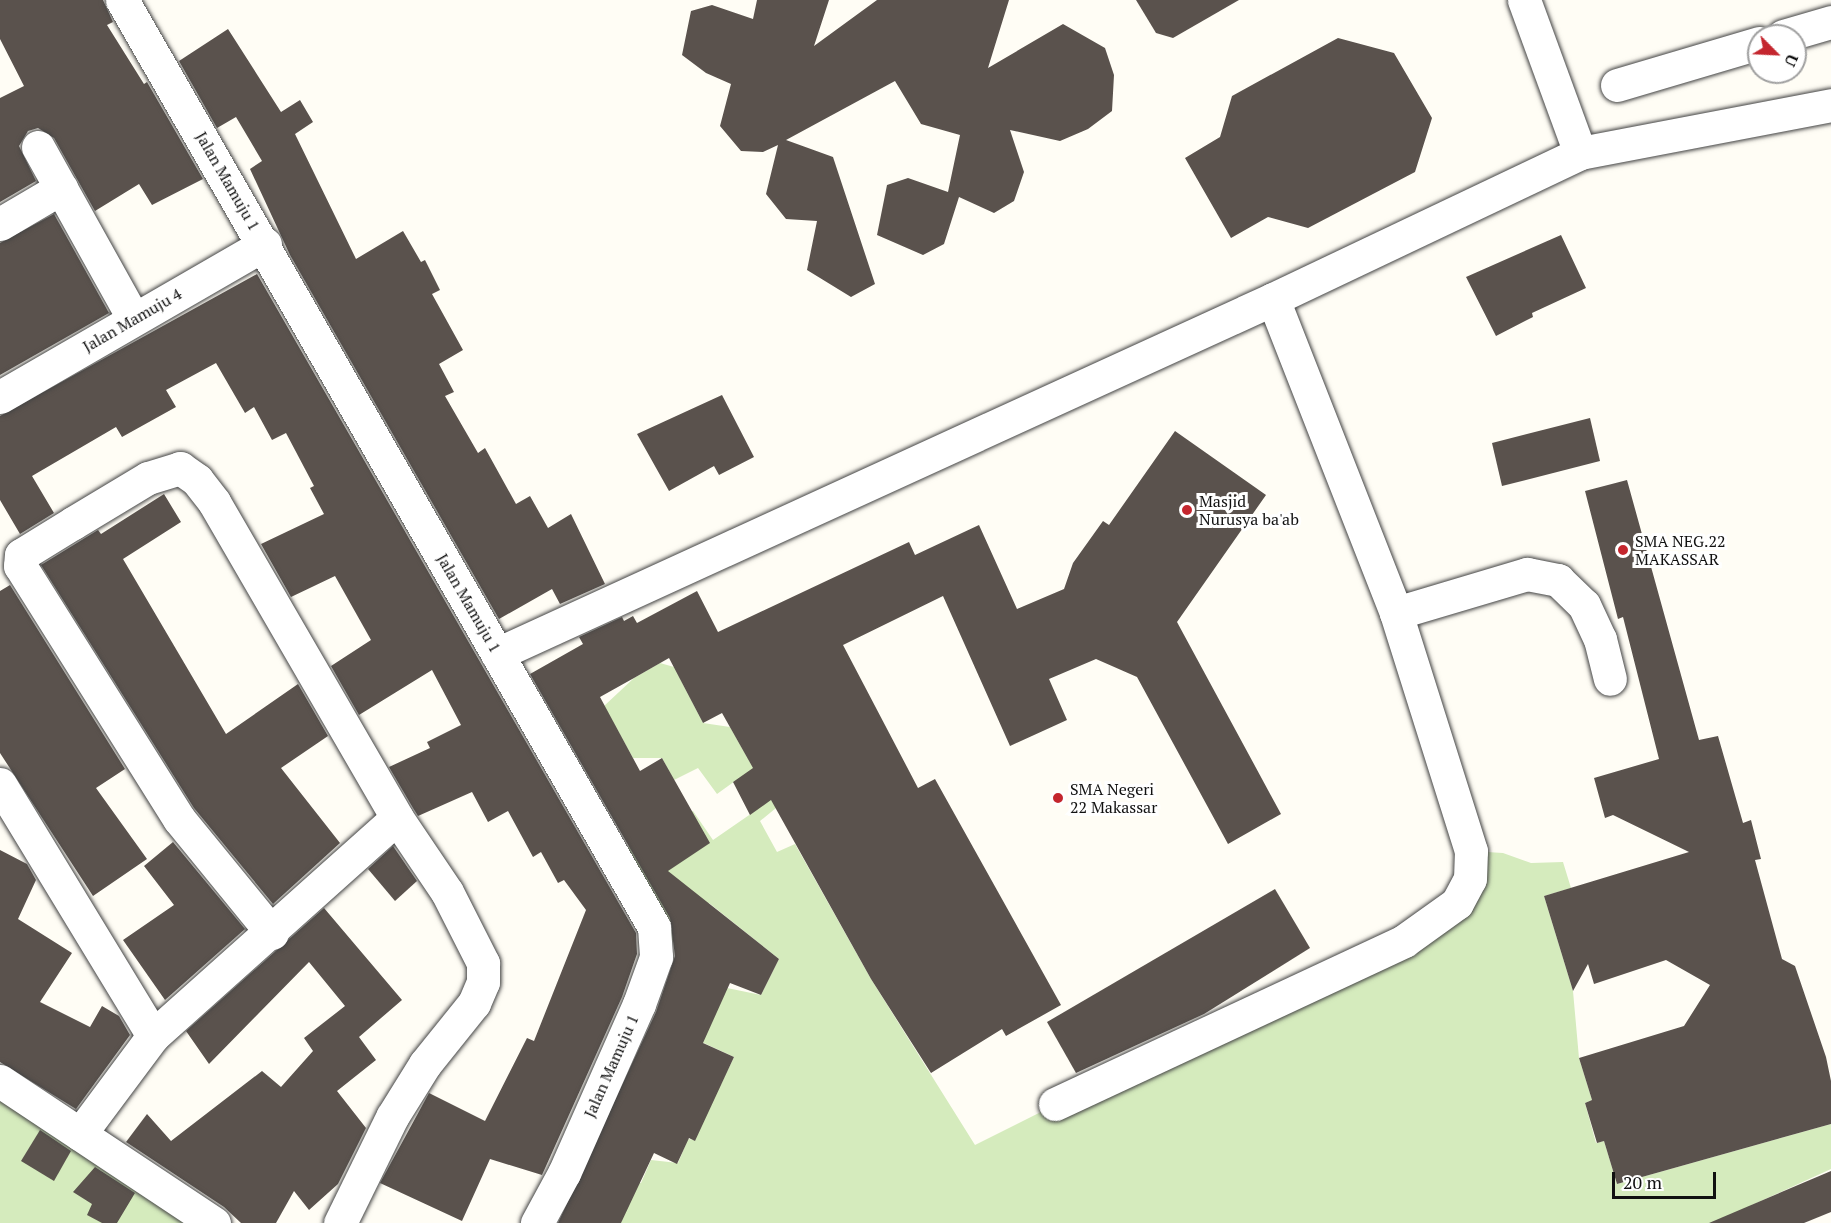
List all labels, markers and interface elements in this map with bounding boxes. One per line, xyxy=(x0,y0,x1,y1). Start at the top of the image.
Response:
north arrow xyxy=(1747,24,1807,84)
text: U xyxy=(1779,51,1804,70)
street label: Jalan Mamuju 1 xyxy=(192,128,264,234)
street label: Jalan Mamuju 4 xyxy=(79,284,185,356)
place label: Masjid Nurusya ba'ab xyxy=(1199,491,1299,529)
marker: Masjid Nurusya ba'ab xyxy=(1180,503,1194,517)
place label: SMA NEG.22 MAKASSAR xyxy=(1635,531,1726,569)
marker: SMA NEG.22 MAKASSAR xyxy=(1616,543,1630,557)
street label: Jalan Mamuju 1 xyxy=(433,550,505,656)
place label: SMA Negeri 22 Makassar xyxy=(1070,779,1157,817)
marker: SMA Negeri 22 Makassar xyxy=(1051,791,1065,805)
street label: Jalan Mamuju 1 xyxy=(580,1011,642,1121)
scale bar xyxy=(1615,1160,1718,1198)
text: 20 m xyxy=(1623,1170,1662,1194)

